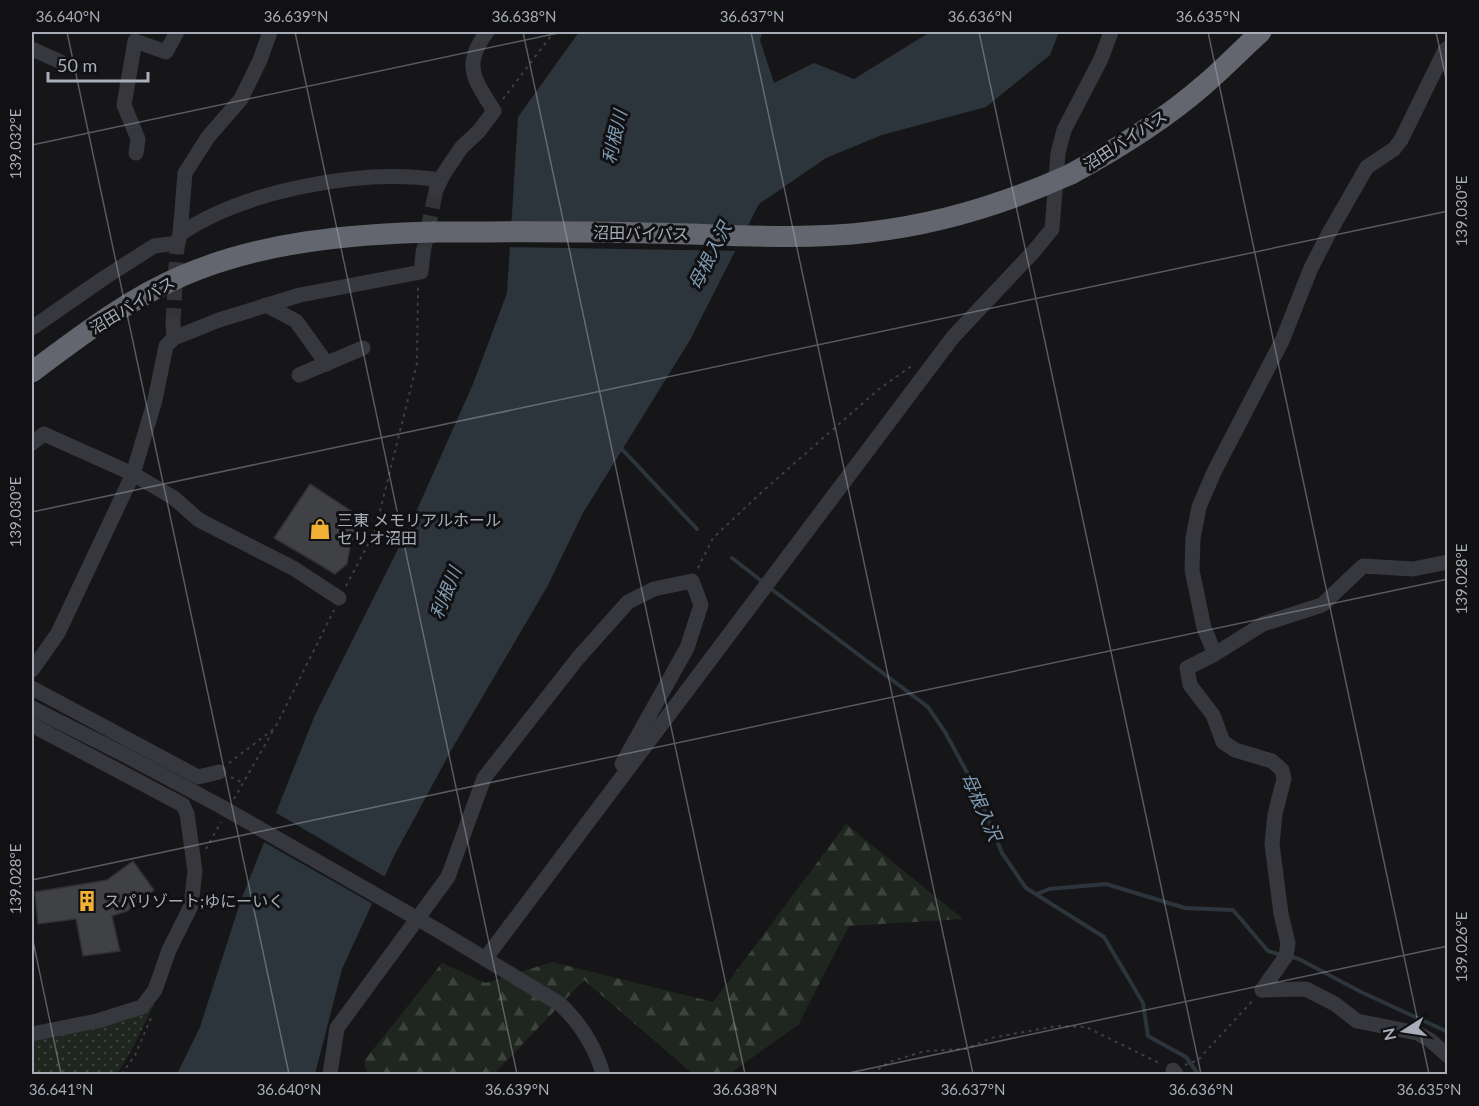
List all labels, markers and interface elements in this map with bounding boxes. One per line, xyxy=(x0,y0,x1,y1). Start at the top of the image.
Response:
text: 36.640°N xyxy=(36,7,100,25)
text: 36.639°N xyxy=(264,7,328,25)
text: 36.638°N xyxy=(492,7,556,25)
text: 36.637°N xyxy=(720,7,784,25)
text: 36.636°N xyxy=(948,7,1012,25)
text: 36.635°N xyxy=(1176,7,1240,25)
scale bar xyxy=(48,45,148,83)
text: 50 m xyxy=(57,54,97,76)
water label: 利根川 xyxy=(597,106,631,166)
street label: 沼田バイパス xyxy=(1079,106,1170,174)
text: 139.032°E xyxy=(6,109,24,179)
text: 139.030°E xyxy=(1452,176,1470,246)
water label: 母根入沢 xyxy=(683,217,736,293)
street label: 沼田バイパス xyxy=(593,222,689,243)
street label: 沼田バイパス xyxy=(86,272,178,337)
text: 139.030°E xyxy=(6,477,24,547)
place label: 三東 メモリアルホール セリオ沼田 xyxy=(337,510,501,547)
shop icon: 三東 メモリアルホール セリオ沼田 xyxy=(308,517,332,541)
text: 139.028°E xyxy=(1452,544,1470,614)
water label: 利根川 xyxy=(425,562,466,622)
water label: 母根入沢 xyxy=(957,769,1007,846)
text: 139.028°E xyxy=(6,844,24,914)
building icon: スパリゾート;ゆにーいく xyxy=(75,889,99,913)
place label: スパリゾート;ゆにーいく xyxy=(104,891,284,910)
text: 139.026°E xyxy=(1452,912,1470,982)
north arrow xyxy=(1374,1001,1434,1061)
text: N xyxy=(1378,1026,1399,1042)
text: 36.641°N xyxy=(29,1080,93,1098)
text: 36.640°N xyxy=(257,1080,321,1098)
text: 36.639°N xyxy=(485,1080,549,1098)
text: 36.638°N xyxy=(713,1080,777,1098)
text: 36.637°N xyxy=(941,1080,1005,1098)
text: 36.636°N xyxy=(1169,1080,1233,1098)
text: 36.635°N xyxy=(1397,1080,1461,1098)

